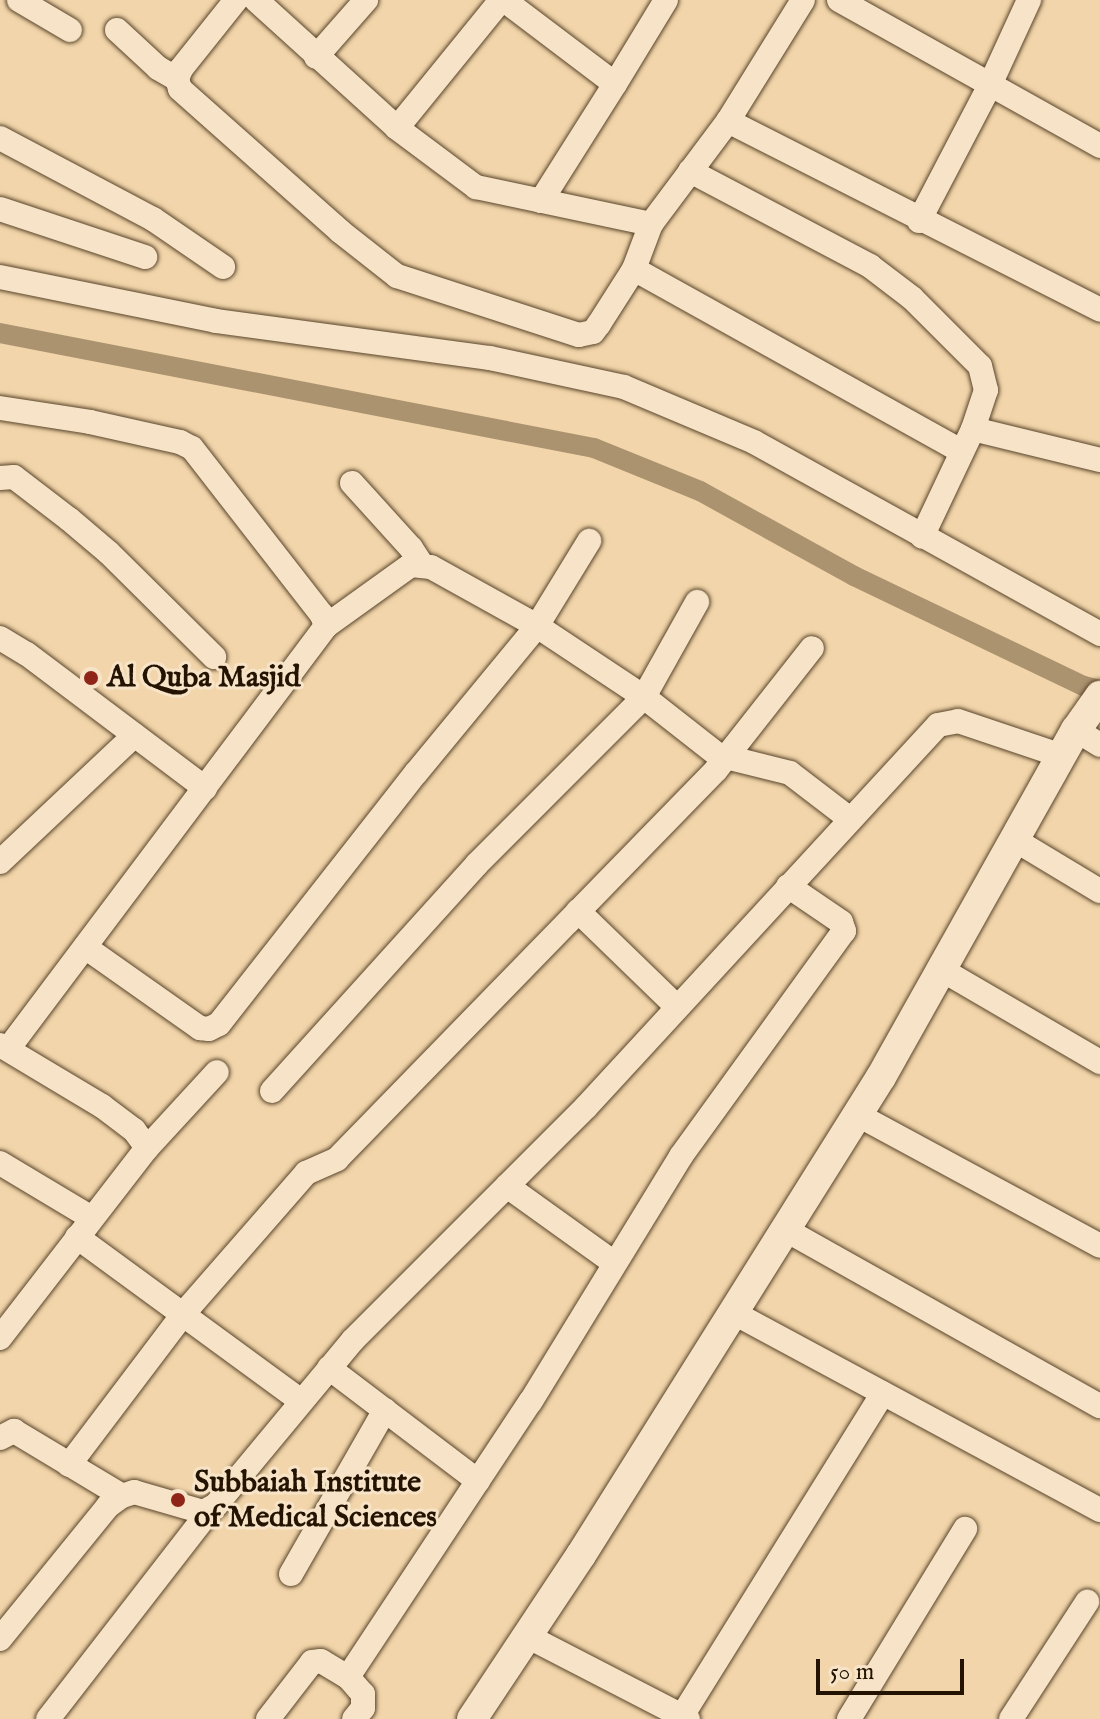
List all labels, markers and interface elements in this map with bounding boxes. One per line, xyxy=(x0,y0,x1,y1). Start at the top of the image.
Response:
place label: Al Quba Masjid xyxy=(107,660,300,696)
marker: Al Quba Masjid xyxy=(82,669,100,687)
place label: Subbaiah Institute of Medical Sciences xyxy=(194,1465,437,1536)
marker: Subbaiah Institute of Medical Sciences xyxy=(169,1491,187,1509)
scale bar xyxy=(820,1643,968,1693)
text: 50 m xyxy=(830,1657,874,1688)

